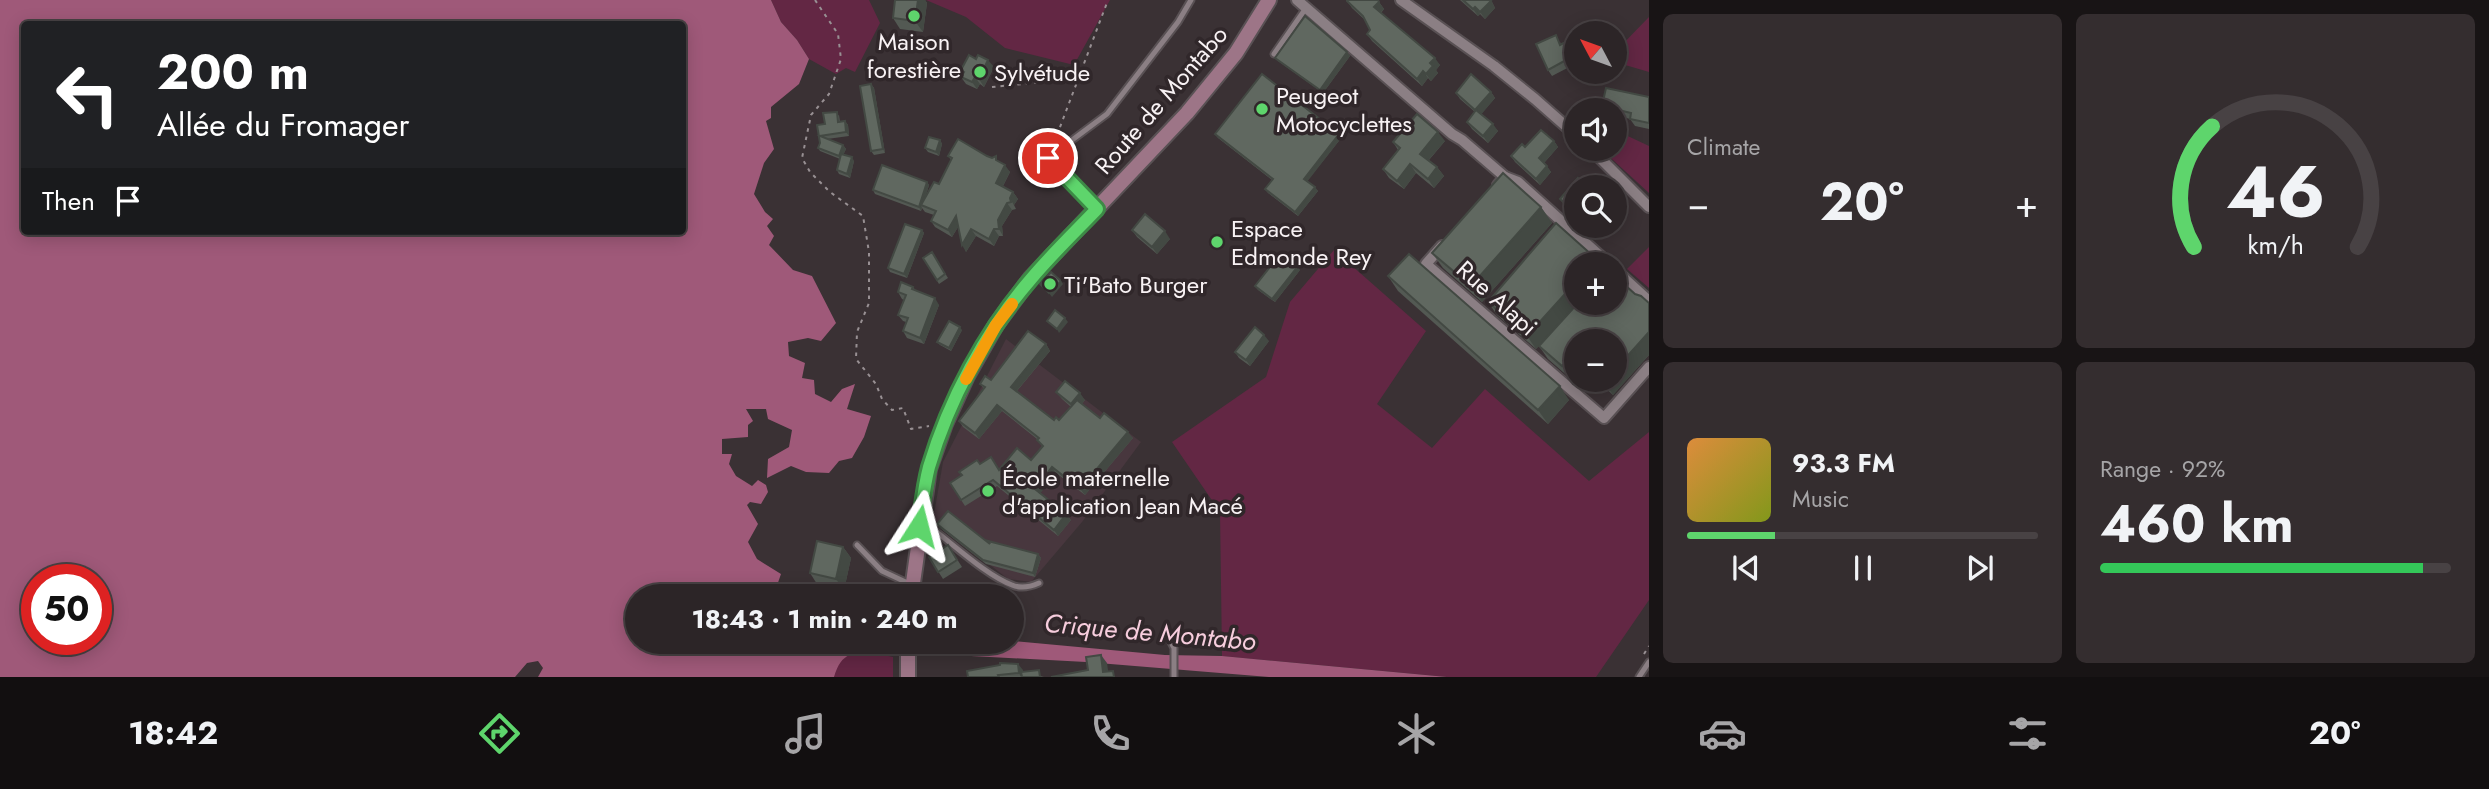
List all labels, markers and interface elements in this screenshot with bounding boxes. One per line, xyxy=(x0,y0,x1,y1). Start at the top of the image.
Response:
marker: Maison forestière xyxy=(906,8,922,24)
street label: Route de Montabo xyxy=(1086,18,1236,182)
north arrow xyxy=(1564,21,1628,84)
map controls xyxy=(1564,21,1627,392)
place label: Maison forestière xyxy=(867,24,961,87)
text: 200 m xyxy=(157,37,309,107)
icon: left xyxy=(42,49,133,140)
place label: Sylvétude xyxy=(994,55,1090,90)
marker: Sylvétude xyxy=(972,64,988,80)
place label: Peugeot Motocyclettes xyxy=(1276,78,1412,141)
button: sound xyxy=(1564,98,1627,161)
marker: Peugeot Motocyclettes xyxy=(1254,101,1270,117)
text: Allée du Fromager xyxy=(157,102,409,148)
pin xyxy=(1018,128,1078,188)
text: Climate xyxy=(1687,130,1760,164)
icon: arrive xyxy=(1029,139,1067,177)
text: 46 xyxy=(2226,139,2325,244)
text: 20° xyxy=(1820,164,1904,240)
button: search xyxy=(1564,175,1627,238)
text: − xyxy=(1687,176,1709,231)
text: + xyxy=(2015,176,2038,231)
text: Then xyxy=(42,182,95,220)
icon: arrive xyxy=(109,182,147,220)
place label: Espace Edmonde Rey xyxy=(1231,211,1372,274)
text: km/h xyxy=(2247,227,2304,263)
marker: Espace Edmonde Rey xyxy=(1209,234,1225,250)
street label: Rue Alapi xyxy=(1449,252,1545,344)
button: + xyxy=(1564,252,1627,315)
place label: Ti'Bato Burger xyxy=(1064,267,1208,302)
marker: Ti'Bato Burger xyxy=(1042,276,1058,292)
button: − xyxy=(1564,329,1627,392)
text: 93.3 FM xyxy=(1792,444,1895,482)
text: Range · 92% xyxy=(2100,452,2225,486)
place label: École maternelle d'application Jean Macé xyxy=(1002,460,1243,523)
text: Music xyxy=(1792,482,1849,516)
marker: École maternelle d'application Jean Macé xyxy=(980,483,996,499)
text: 460 km xyxy=(2100,486,2294,562)
position arrow xyxy=(882,489,956,563)
icon: previous xyxy=(1727,549,1765,587)
icon: pause xyxy=(1844,549,1882,587)
icon: next xyxy=(1961,549,1999,587)
speed limit sign: 50 xyxy=(21,564,112,655)
text: 18:43 · 1 min · 240 m xyxy=(691,600,958,638)
water label: Crique de Montabo xyxy=(1043,604,1258,660)
icon: directions xyxy=(475,709,524,758)
icon: music xyxy=(781,709,830,758)
icon: phone xyxy=(1086,709,1135,758)
icon: climate xyxy=(1392,709,1441,758)
icon: car xyxy=(1698,709,1747,758)
icon: filters xyxy=(2003,709,2052,758)
text: 18:42 xyxy=(128,710,218,756)
text: 20° xyxy=(2309,710,2361,756)

